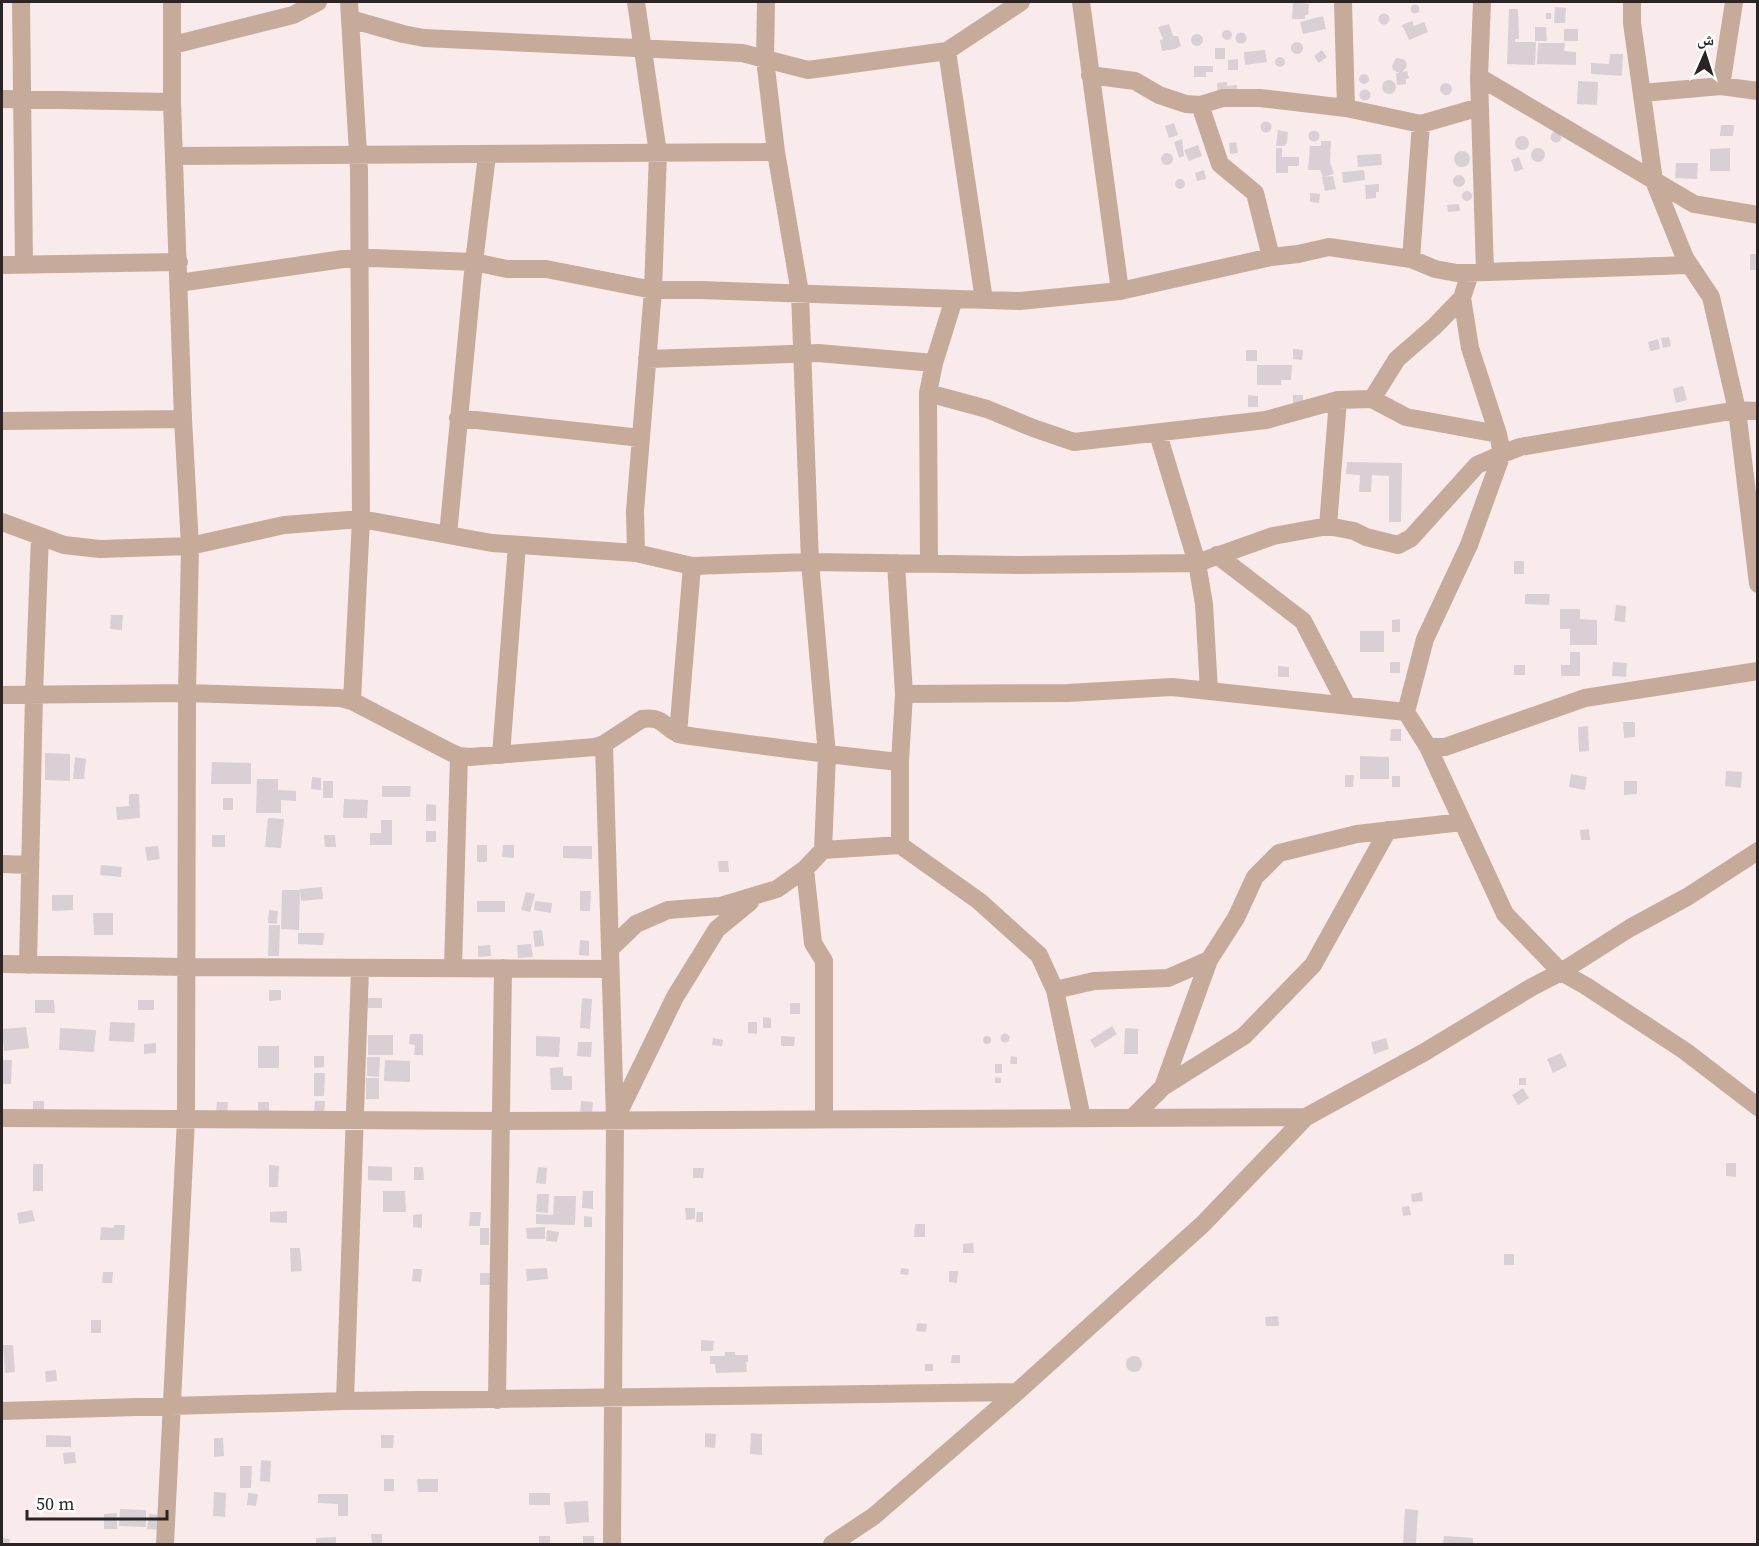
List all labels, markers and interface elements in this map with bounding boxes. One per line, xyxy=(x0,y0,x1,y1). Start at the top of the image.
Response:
north arrow xyxy=(1675,24,1735,84)
text: ش xyxy=(1697,28,1715,50)
scale bar xyxy=(27,1483,166,1521)
text: 50 m xyxy=(36,1491,74,1516)

